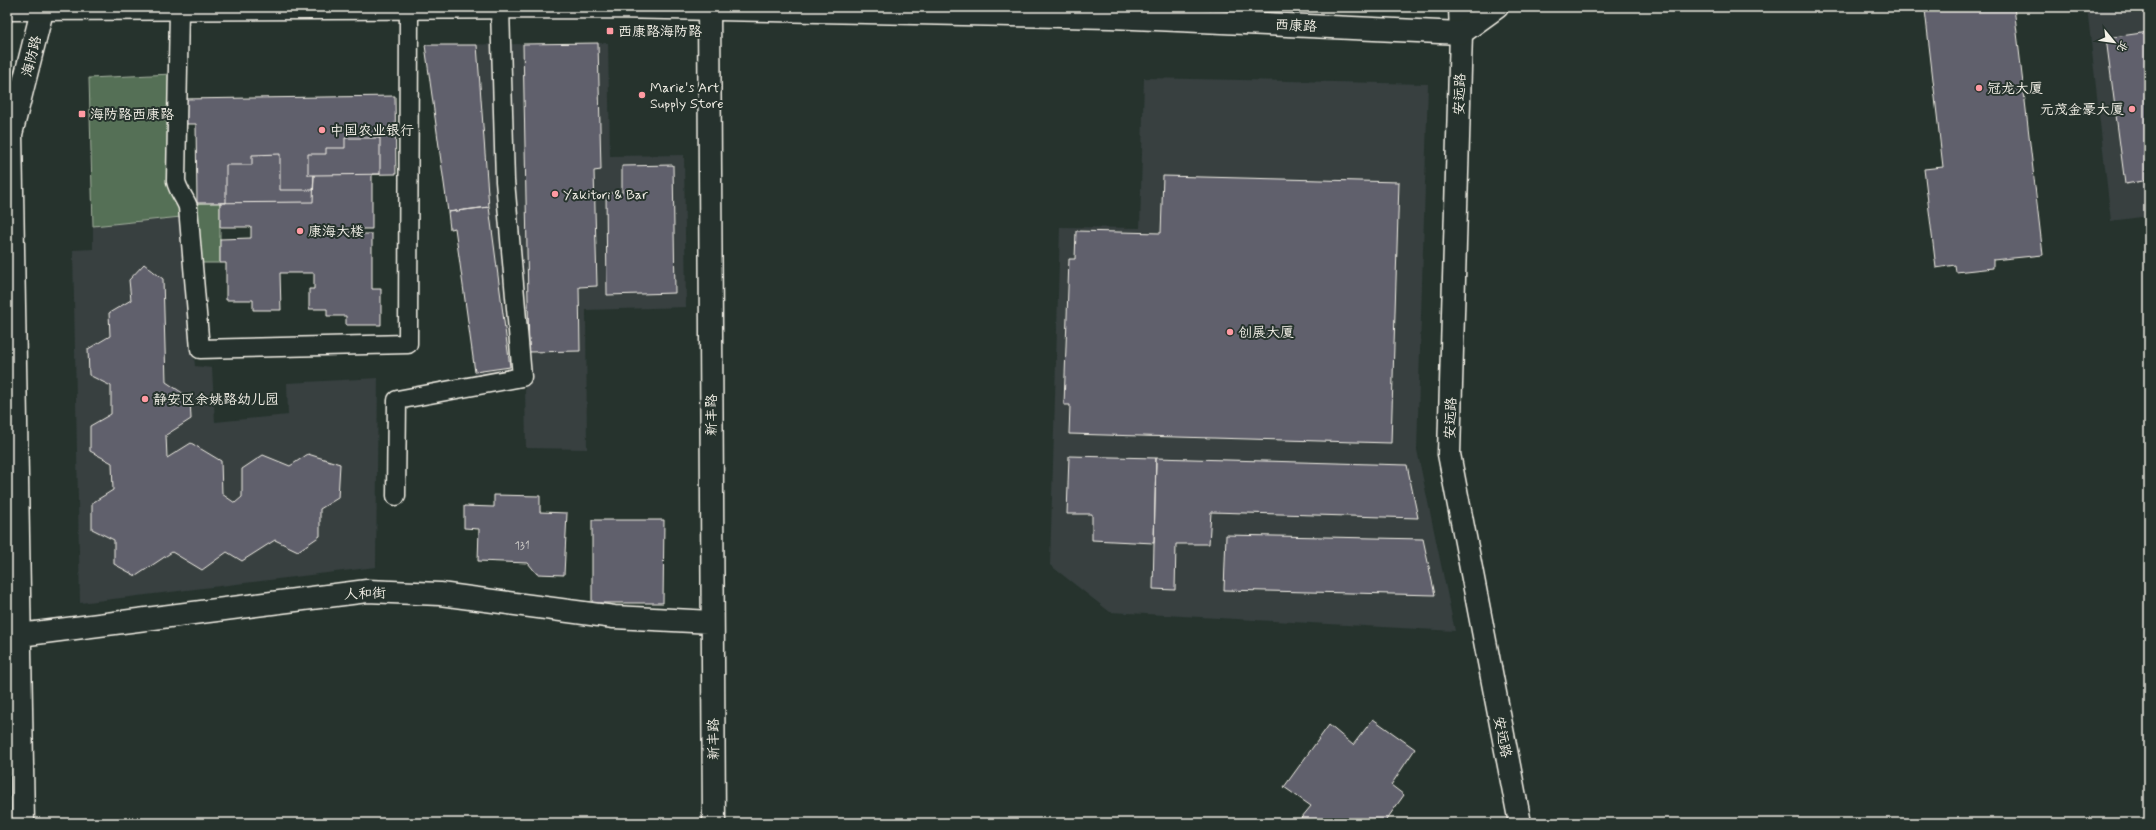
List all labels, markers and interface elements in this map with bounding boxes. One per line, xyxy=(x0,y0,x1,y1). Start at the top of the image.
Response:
street label: 西康路 xyxy=(1275,16,1317,36)
north arrow xyxy=(2094,22,2134,62)
place label: 西康路海防路 xyxy=(618,23,702,41)
marker: 西康路海防路 xyxy=(605,26,615,36)
street label: 海防路 xyxy=(18,34,46,79)
text: 北 xyxy=(2113,38,2131,55)
street label: 安远路 xyxy=(1450,73,1470,115)
place label: Marie's Art Supply Store xyxy=(650,79,724,113)
place label: 冠龙大厦 xyxy=(1987,80,2043,98)
marker: 冠龙大厦 xyxy=(1974,83,1984,93)
marker: Marie's Art Supply Store xyxy=(637,90,647,100)
place label: 元茂金豪大厦 xyxy=(2040,101,2124,119)
marker: 元茂金豪大厦 xyxy=(2127,104,2137,114)
place label: 海防路西康路 xyxy=(90,106,174,124)
marker: 海防路西康路 xyxy=(77,109,87,119)
place label: 中国农业银行 xyxy=(330,122,414,140)
marker: 中国农业银行 xyxy=(317,125,327,135)
place label: Yakitori & Bar xyxy=(563,186,648,204)
marker: Yakitori & Bar xyxy=(550,189,560,199)
place label: 康海大楼 xyxy=(308,223,364,241)
marker: 康海大楼 xyxy=(295,226,305,236)
place label: 创展大厦 xyxy=(1238,324,1294,342)
marker: 创展大厦 xyxy=(1225,327,1235,337)
place label: 静安区余姚路幼儿园 xyxy=(153,391,279,409)
marker: 静安区余姚路幼儿园 xyxy=(140,394,150,404)
street label: 新丰路 xyxy=(703,394,721,436)
street label: 安远路 xyxy=(1441,397,1461,439)
house number: 131 xyxy=(514,538,530,554)
street label: 人和街 xyxy=(344,584,386,604)
street label: 安远路 xyxy=(1489,715,1515,760)
street label: 新丰路 xyxy=(705,718,723,760)

